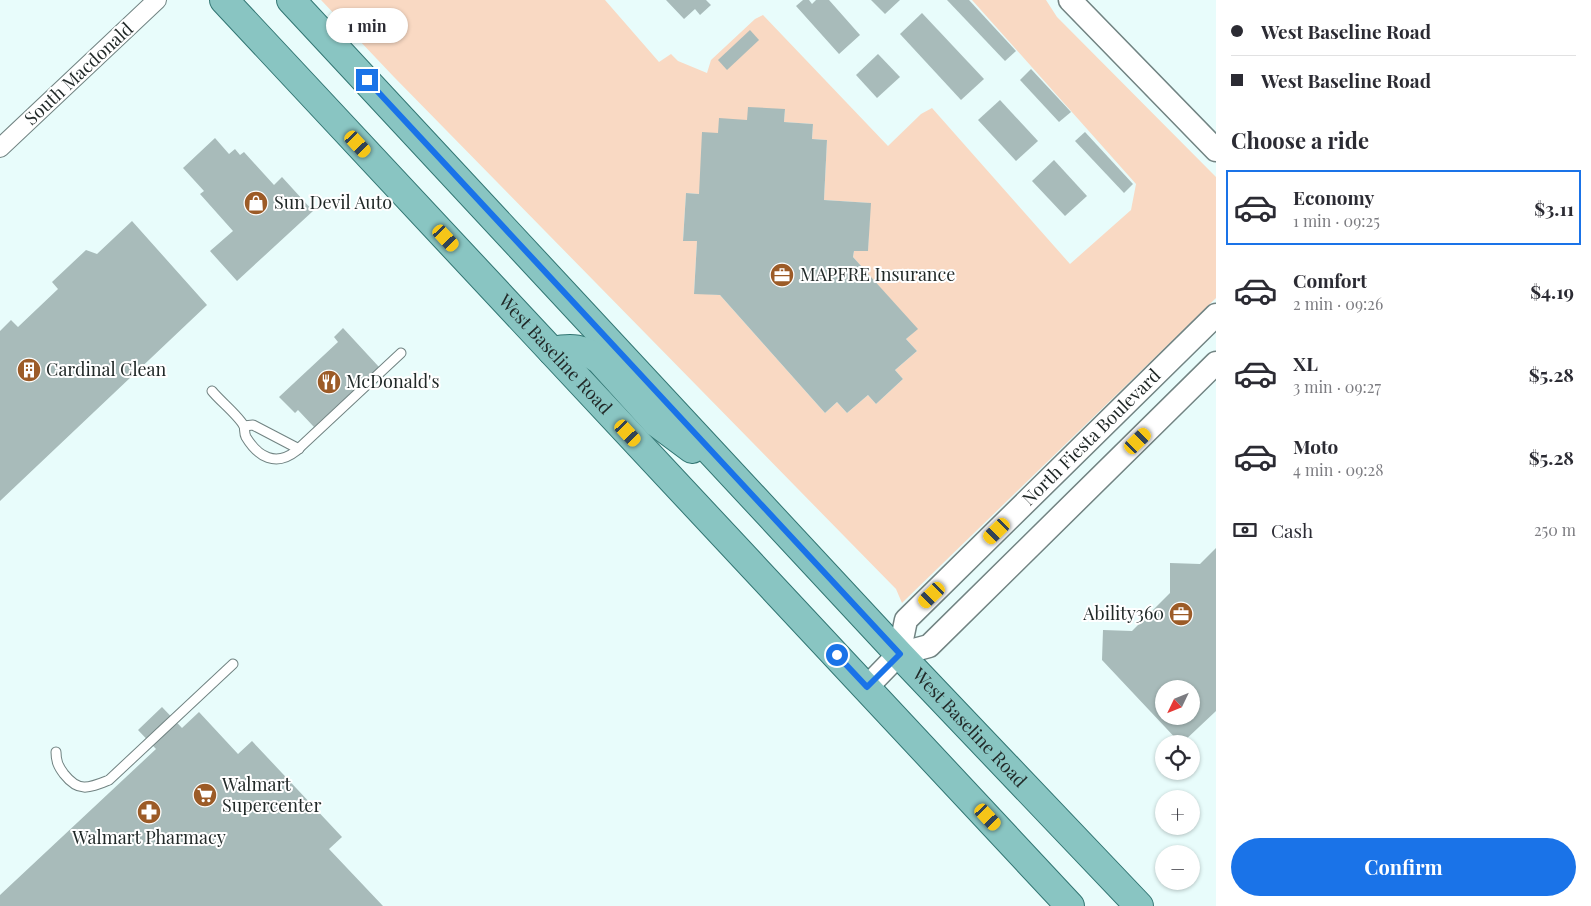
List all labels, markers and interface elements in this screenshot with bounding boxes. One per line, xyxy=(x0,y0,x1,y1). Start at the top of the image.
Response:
callout: 1 min xyxy=(326,8,408,42)
text: 1 min xyxy=(347,15,387,36)
street label: South Macdonald xyxy=(19,16,138,130)
text: West Baseline Road xyxy=(1261,18,1431,44)
text: West Baseline Road xyxy=(1261,67,1431,93)
route end xyxy=(356,69,378,91)
text: Choose a ride xyxy=(1231,125,1369,155)
car xyxy=(342,128,373,160)
text: Economy xyxy=(1293,184,1374,210)
icon: car xyxy=(1233,185,1278,230)
shop icon: Sun Devil Auto xyxy=(243,190,269,216)
place label: Sun Devil Auto xyxy=(274,190,392,214)
text: $3.11 xyxy=(1534,195,1574,221)
text: 1 min · 09:25 xyxy=(1293,210,1380,231)
car xyxy=(430,222,461,254)
office icon: MAPFRE Insurance xyxy=(769,262,795,288)
place label: MAPFRE Insurance xyxy=(800,262,955,286)
text: Comfort xyxy=(1293,267,1367,293)
icon: car xyxy=(1233,268,1278,313)
text: $4.19 xyxy=(1530,278,1574,304)
street label: West Baseline Road xyxy=(493,288,618,419)
text: 2 min · 09:26 xyxy=(1293,293,1383,314)
text: XL xyxy=(1293,350,1318,376)
icon: car xyxy=(1233,351,1278,396)
building icon: Cardinal Clean xyxy=(16,357,42,383)
place label: Cardinal Clean xyxy=(46,357,166,381)
text: $5.28 xyxy=(1529,361,1574,387)
street label: North Fiesta Boulevard xyxy=(1016,363,1166,510)
restaurant icon: McDonald's xyxy=(316,369,342,395)
place label: McDonald's xyxy=(346,369,440,393)
text: 3 min · 09:27 xyxy=(1293,376,1381,397)
car xyxy=(612,417,643,449)
car xyxy=(1122,425,1154,457)
text: Moto xyxy=(1293,433,1338,459)
icon: car xyxy=(1233,434,1278,479)
text: $5.28 xyxy=(1529,444,1574,470)
text: 4 min · 09:28 xyxy=(1293,459,1384,480)
car xyxy=(980,515,1013,547)
icon: cash xyxy=(1231,516,1259,544)
text: Cash xyxy=(1271,517,1313,543)
text: 250 m xyxy=(1534,519,1576,540)
car xyxy=(915,579,948,611)
place label: Ability360 xyxy=(1082,601,1164,625)
office icon: Ability360 xyxy=(1168,601,1194,627)
route start xyxy=(826,644,848,666)
street label: West Baseline Road xyxy=(907,662,1033,792)
north arrow xyxy=(1155,680,1200,725)
map controls xyxy=(1155,680,1200,890)
button: locate xyxy=(1155,735,1200,780)
place label: Walmart Supercenter xyxy=(221,772,322,817)
supermarket icon: Walmart Supercenter xyxy=(192,782,218,808)
button: + xyxy=(1155,790,1200,835)
pharmacy icon: Walmart Pharmacy xyxy=(136,799,162,825)
car xyxy=(972,801,1003,833)
place label: Walmart Pharmacy xyxy=(71,825,226,849)
button: Confirm xyxy=(1231,838,1576,896)
button: − xyxy=(1155,845,1200,890)

